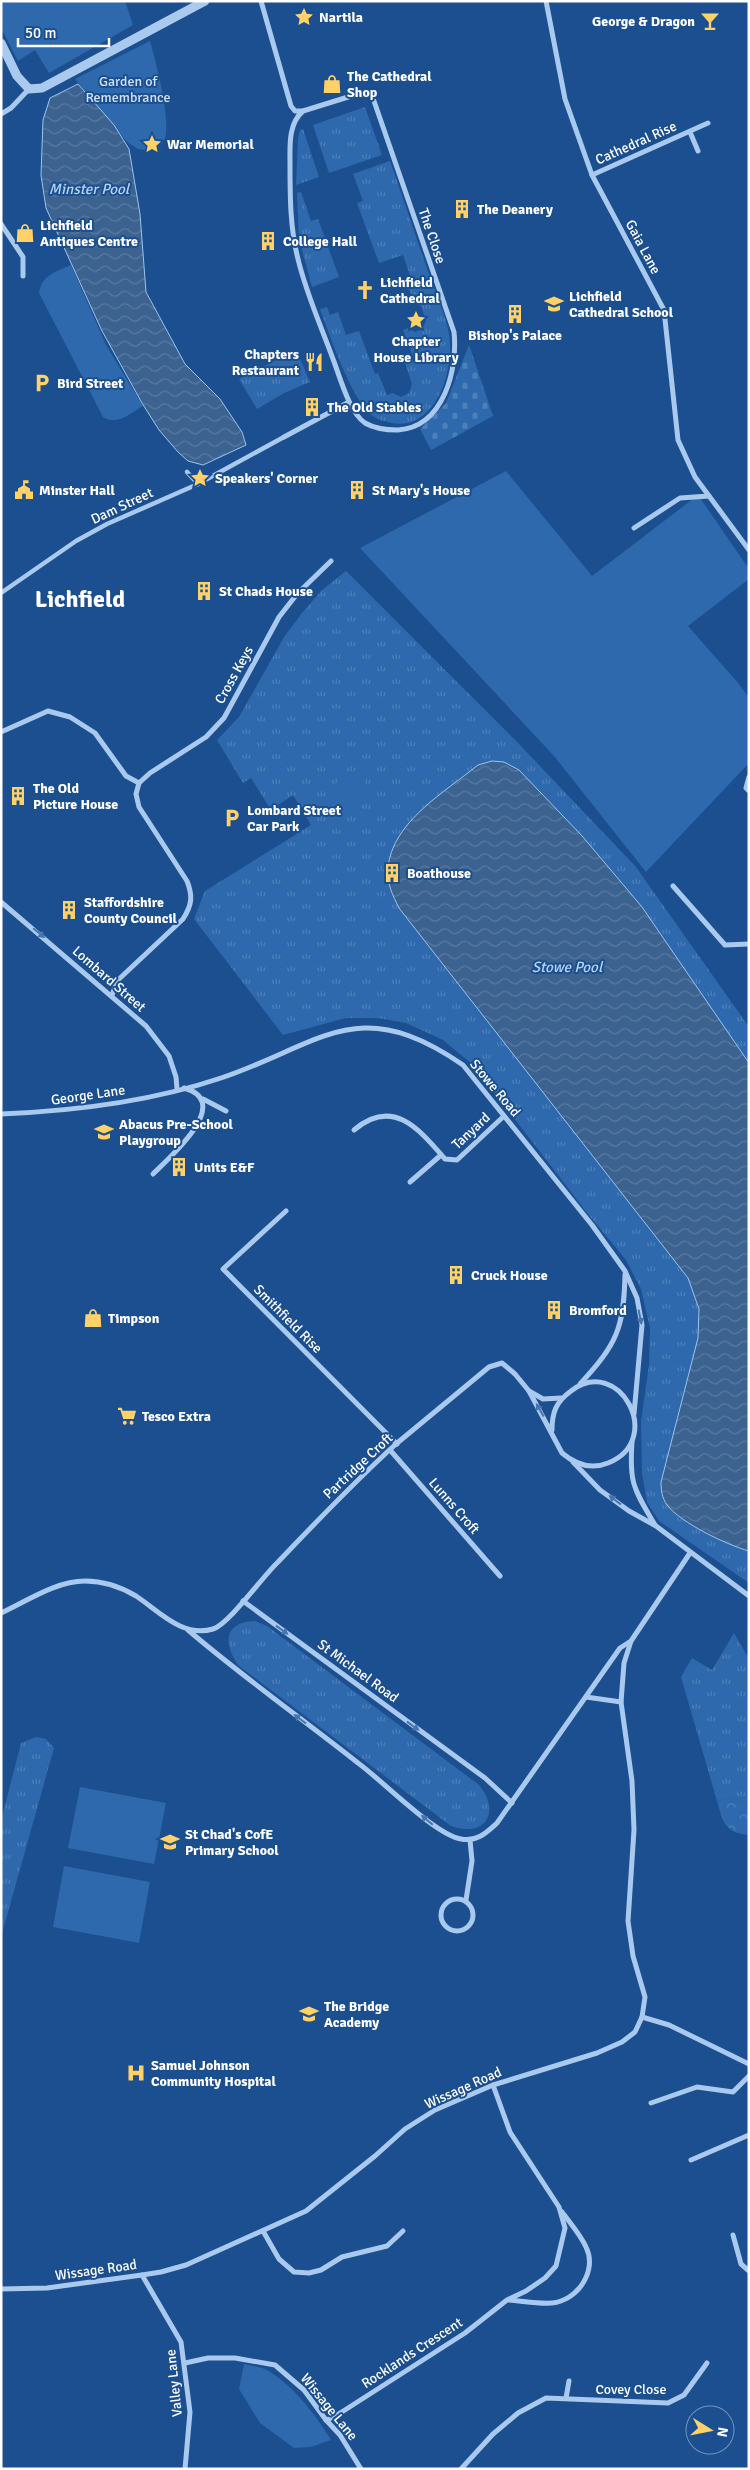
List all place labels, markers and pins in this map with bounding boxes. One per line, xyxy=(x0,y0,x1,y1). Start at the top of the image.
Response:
place icon: Nartila xyxy=(293,6,315,28)
place label: Nartila xyxy=(319,9,363,26)
bar icon: George & Dragon xyxy=(699,10,721,32)
place label: George & Dragon xyxy=(592,13,695,30)
place label: The Cathedral Shop xyxy=(347,68,432,101)
shop icon: The Cathedral Shop xyxy=(321,73,343,95)
place icon: War Memorial xyxy=(141,133,163,155)
place label: War Memorial xyxy=(167,136,254,153)
building icon: The Deanery xyxy=(451,198,473,220)
place label: The Deanery xyxy=(477,201,553,218)
place label: Lichfield Antiques Centre xyxy=(40,217,138,250)
shop icon: Lichfield Antiques Centre xyxy=(14,222,36,244)
building icon: College Hall xyxy=(257,230,279,252)
place label: College Hall xyxy=(283,233,358,250)
place label: Lichfield Cathedral xyxy=(380,274,441,307)
church icon: Lichfield Cathedral xyxy=(354,279,376,301)
place label: Lichfield Cathedral School xyxy=(569,288,674,321)
school or university icon: Lichfield Cathedral School xyxy=(543,293,565,315)
building icon: Bishop's Palace xyxy=(504,303,526,325)
place icon: Chapter House Library xyxy=(405,309,427,331)
place label: Bishop's Palace xyxy=(468,327,562,344)
place label: Chapter House Library xyxy=(373,333,459,366)
place label: Chapters Restaurant xyxy=(232,346,300,379)
restaurant icon: Chapters Restaurant xyxy=(303,351,325,373)
parking icon: Bird Street xyxy=(31,372,53,394)
place label: Bird Street xyxy=(57,375,124,392)
building icon: The Old Stables xyxy=(301,396,323,418)
place label: The Old Stables xyxy=(327,399,421,416)
place icon: Speakers' Corner xyxy=(189,467,211,489)
place label: Speakers' Corner xyxy=(215,470,319,487)
public building icon: Minster Hall xyxy=(13,479,35,501)
building icon: St Mary's House xyxy=(346,479,368,501)
place label: Minster Hall xyxy=(39,482,115,499)
place label: St Mary's House xyxy=(372,482,470,499)
building icon: St Chads House xyxy=(193,580,215,602)
place label: St Chads House xyxy=(219,583,313,600)
place label: The Old Picture House xyxy=(33,780,118,813)
building icon: The Old Picture House xyxy=(7,785,29,807)
place label: Lombard Street Car Park xyxy=(247,802,342,835)
parking icon: Lombard Street Car Park xyxy=(221,807,243,829)
building icon: Boathouse xyxy=(381,862,403,884)
place label: Boathouse xyxy=(407,865,471,882)
place label: Staffordshire County Council xyxy=(84,894,178,927)
building icon: Staffordshire County Council xyxy=(58,899,80,921)
place label: Abacus Pre-School Playgroup xyxy=(119,1116,233,1149)
school or university icon: Abacus Pre-School Playgroup xyxy=(93,1121,115,1143)
building icon: Units E&F xyxy=(168,1156,190,1178)
place label: Units E&F xyxy=(194,1159,255,1176)
building icon: Cruck House xyxy=(445,1264,467,1286)
place label: Cruck House xyxy=(471,1267,548,1284)
building icon: Bromford xyxy=(543,1299,565,1321)
place label: Bromford xyxy=(569,1302,627,1319)
shop icon: Timpson xyxy=(82,1307,104,1329)
place label: Timpson xyxy=(108,1310,160,1327)
supermarket icon: Tesco Extra xyxy=(116,1405,138,1427)
place label: Tesco Extra xyxy=(142,1408,211,1425)
place label: St Chad's CofE Primary School xyxy=(185,1826,279,1859)
school or university icon: St Chad's CofE Primary School xyxy=(159,1831,181,1853)
place label: The Bridge Academy xyxy=(324,1998,389,2031)
school or university icon: The Bridge Academy xyxy=(298,2003,320,2025)
place label: Samuel Johnson Community Hospital xyxy=(151,2057,276,2090)
hospital icon: Samuel Johnson Community Hospital xyxy=(125,2062,147,2084)

